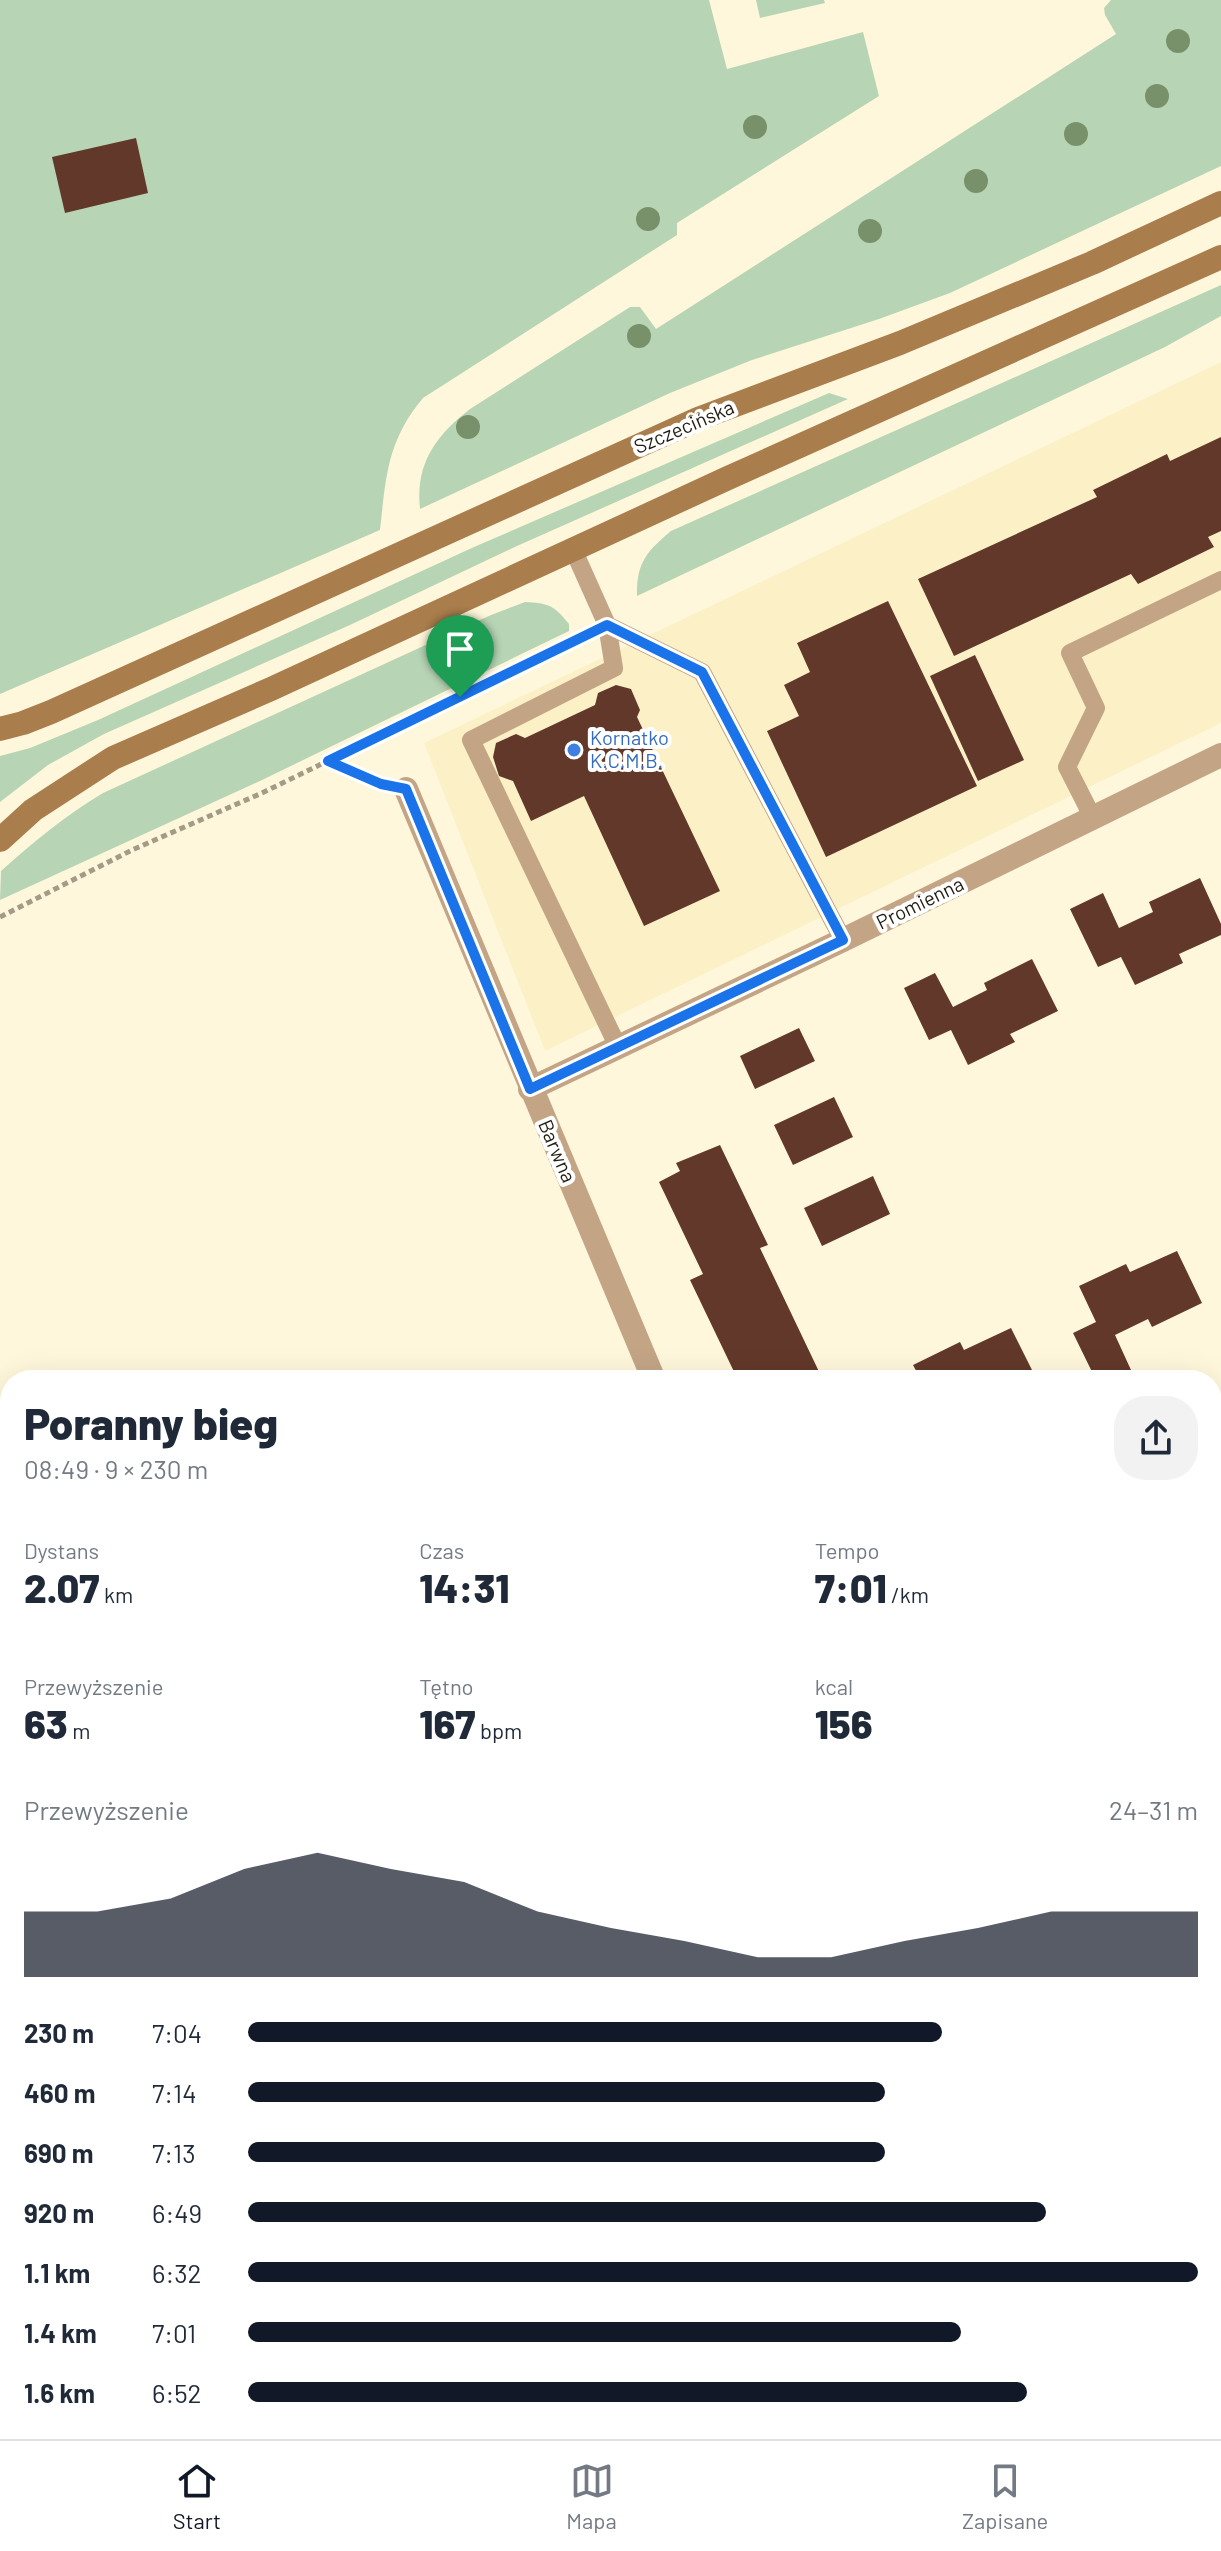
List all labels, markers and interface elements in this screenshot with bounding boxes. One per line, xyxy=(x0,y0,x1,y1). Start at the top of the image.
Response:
street label: Szczecińska xyxy=(630,394,737,458)
pin xyxy=(426,615,494,697)
icon: arrive xyxy=(438,627,482,671)
place label: Kornatko K.C.M.B. xyxy=(590,725,669,772)
marker: Kornatko K.C.M.B. xyxy=(565,741,583,759)
street label: Promienna xyxy=(872,871,967,933)
street label: Barwna xyxy=(534,1116,582,1186)
text: Poranny bieg xyxy=(24,1396,278,1449)
button: share xyxy=(1114,1396,1198,1480)
text: 08:49 · 9 × 230 m xyxy=(24,1453,208,1484)
text: Dystans xyxy=(24,1537,99,1563)
text: Czas xyxy=(419,1537,464,1563)
text: Tempo xyxy=(815,1537,880,1563)
text: 2.07 xyxy=(24,1563,99,1611)
text: 14:31 xyxy=(419,1563,510,1611)
text: 7:01 xyxy=(815,1563,887,1611)
text: km xyxy=(99,1581,133,1607)
text: /km xyxy=(887,1581,929,1607)
text: Przewyższenie xyxy=(24,1673,163,1699)
text: Tętno xyxy=(419,1673,474,1699)
text: kcal xyxy=(815,1673,853,1699)
text: 63 xyxy=(24,1699,68,1747)
text: 167 xyxy=(419,1699,476,1747)
text: 156 xyxy=(815,1699,873,1747)
text: m xyxy=(68,1717,90,1743)
text: bpm xyxy=(476,1717,522,1743)
text: Przewyższenie xyxy=(24,1794,189,1825)
text: 24–31 m xyxy=(1109,1794,1198,1825)
text: 230 m xyxy=(24,2017,94,2048)
text: 7:04 xyxy=(152,2017,202,2048)
text: 460 m xyxy=(24,2077,95,2108)
text: 7:14 xyxy=(152,2077,197,2108)
text: 690 m xyxy=(24,2137,94,2168)
text: 7:13 xyxy=(152,2137,196,2168)
text: 920 m xyxy=(24,2197,94,2228)
text: 6:49 xyxy=(152,2197,202,2228)
text: 1.1 km xyxy=(24,2257,90,2288)
text: 6:32 xyxy=(152,2257,202,2288)
text: 1.4 km xyxy=(24,2317,97,2348)
text: 7:01 xyxy=(152,2317,196,2348)
text: 1.6 km xyxy=(24,2377,95,2408)
text: 6:52 xyxy=(152,2377,202,2408)
tab: Start xyxy=(173,2459,221,2533)
tab: Mapa xyxy=(566,2459,617,2533)
tab: Zapisane xyxy=(962,2459,1048,2533)

